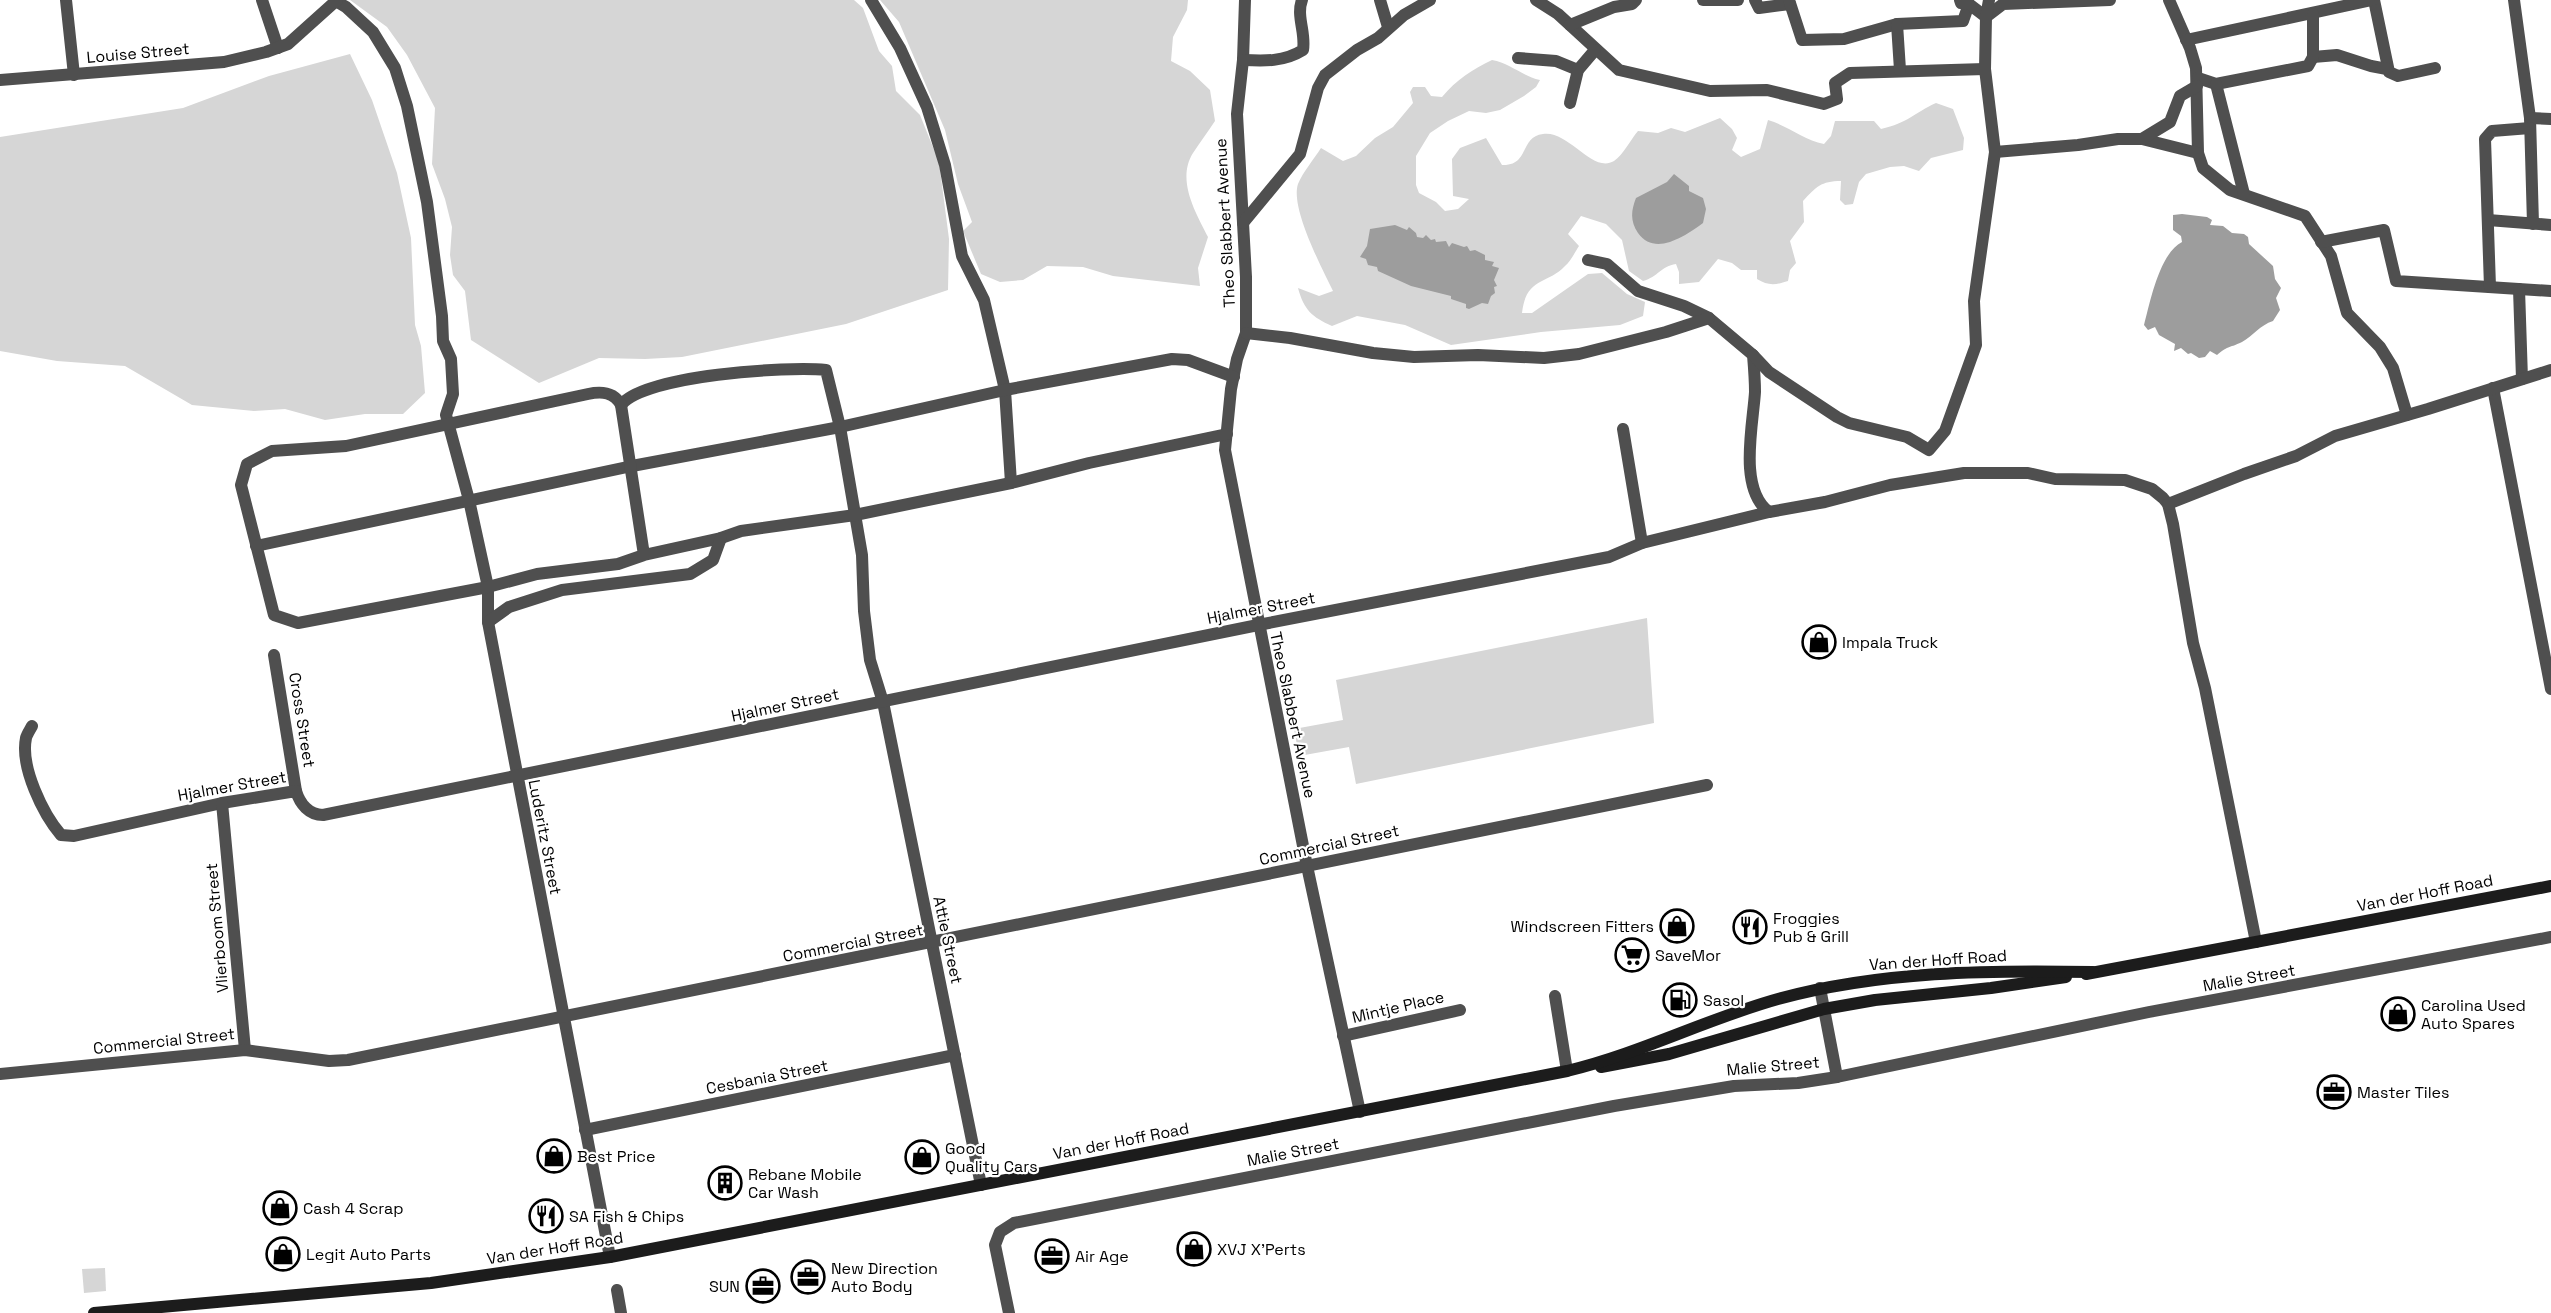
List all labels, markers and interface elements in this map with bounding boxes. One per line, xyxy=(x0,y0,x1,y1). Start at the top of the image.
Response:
street label: Louise Street xyxy=(86,38,190,68)
street label: Theo Slabbert Avenue xyxy=(1210,138,1240,308)
street label: Hjalmer Street xyxy=(1205,587,1317,629)
shop icon: Impala Truck xyxy=(1801,624,1837,660)
street label: Theo Slabbert Avenue xyxy=(1265,630,1321,800)
place label: Impala Truck xyxy=(1842,632,1939,653)
street label: Cross Street xyxy=(284,671,320,769)
street label: Hjalmer Street xyxy=(729,683,841,727)
street label: Hjalmer Street xyxy=(176,766,288,806)
street label: Luderitz Street xyxy=(524,778,566,896)
street label: Commercial Street xyxy=(1257,820,1401,870)
street label: Vlierboom Street xyxy=(201,862,233,994)
street label: Van der Hoff Road xyxy=(2355,870,2495,916)
street label: Attie Street xyxy=(928,894,968,986)
shop icon: Windscreen Fitters xyxy=(1659,908,1695,944)
place label: Froggies Pub & Grill xyxy=(1773,908,1849,947)
restaurant icon: Froggies Pub & Grill xyxy=(1732,909,1768,945)
place label: Windscreen Fitters xyxy=(1511,916,1654,937)
street label: Commercial Street xyxy=(781,919,925,967)
supermarket icon: SaveMor xyxy=(1614,937,1650,973)
place label: SaveMor xyxy=(1655,945,1721,966)
street label: Van der Hoff Road xyxy=(1868,945,2008,975)
street label: Malie Street xyxy=(2201,960,2297,996)
fuel station icon: Sasol xyxy=(1662,982,1698,1018)
street label: Mintje Place xyxy=(1350,986,1446,1028)
place label: Sasol xyxy=(1703,990,1744,1011)
place label: Carolina Used Auto Spares xyxy=(2421,995,2526,1034)
shop icon: Carolina Used Auto Spares xyxy=(2380,996,2416,1032)
street label: Commercial Street xyxy=(92,1023,236,1059)
street label: Malie Street xyxy=(1726,1051,1820,1081)
street label: Cesbania Street xyxy=(704,1055,830,1099)
office icon: Master Tiles xyxy=(2316,1074,2352,1110)
place label: Master Tiles xyxy=(2357,1082,2450,1103)
street label: Van der Hoff Road xyxy=(1051,1118,1191,1164)
street label: Malie Street xyxy=(1245,1133,1341,1171)
shop icon: Best Price xyxy=(536,1138,572,1174)
place label: Good Quality Cars xyxy=(945,1138,1038,1177)
shop icon: Good Quality Cars xyxy=(904,1139,940,1175)
place label: Best Price xyxy=(577,1146,655,1167)
place label: Rebane Mobile Car Wash xyxy=(748,1164,862,1203)
building icon: Rebane Mobile Car Wash xyxy=(707,1165,743,1201)
shop icon: Cash 4 Scrap xyxy=(262,1190,298,1226)
place label: Cash 4 Scrap xyxy=(303,1198,404,1219)
restaurant icon: SA Fish & Chips xyxy=(528,1198,564,1234)
place label: SA Fish & Chips xyxy=(569,1206,684,1227)
street label: Van der Hoff Road xyxy=(485,1227,625,1269)
shop icon: XVJ X'Perts xyxy=(1176,1231,1212,1267)
shop icon: Legit Auto Parts xyxy=(265,1236,301,1272)
office icon: Air Age xyxy=(1034,1238,1070,1274)
place label: XVJ X'Perts xyxy=(1217,1239,1306,1260)
place label: Legit Auto Parts xyxy=(306,1244,431,1265)
place label: Air Age xyxy=(1075,1246,1129,1267)
place label: New Direction Auto Body xyxy=(831,1258,938,1297)
office icon: New Direction Auto Body xyxy=(790,1259,826,1295)
office icon: SUN xyxy=(745,1268,781,1304)
place label: SUN xyxy=(709,1276,740,1297)

